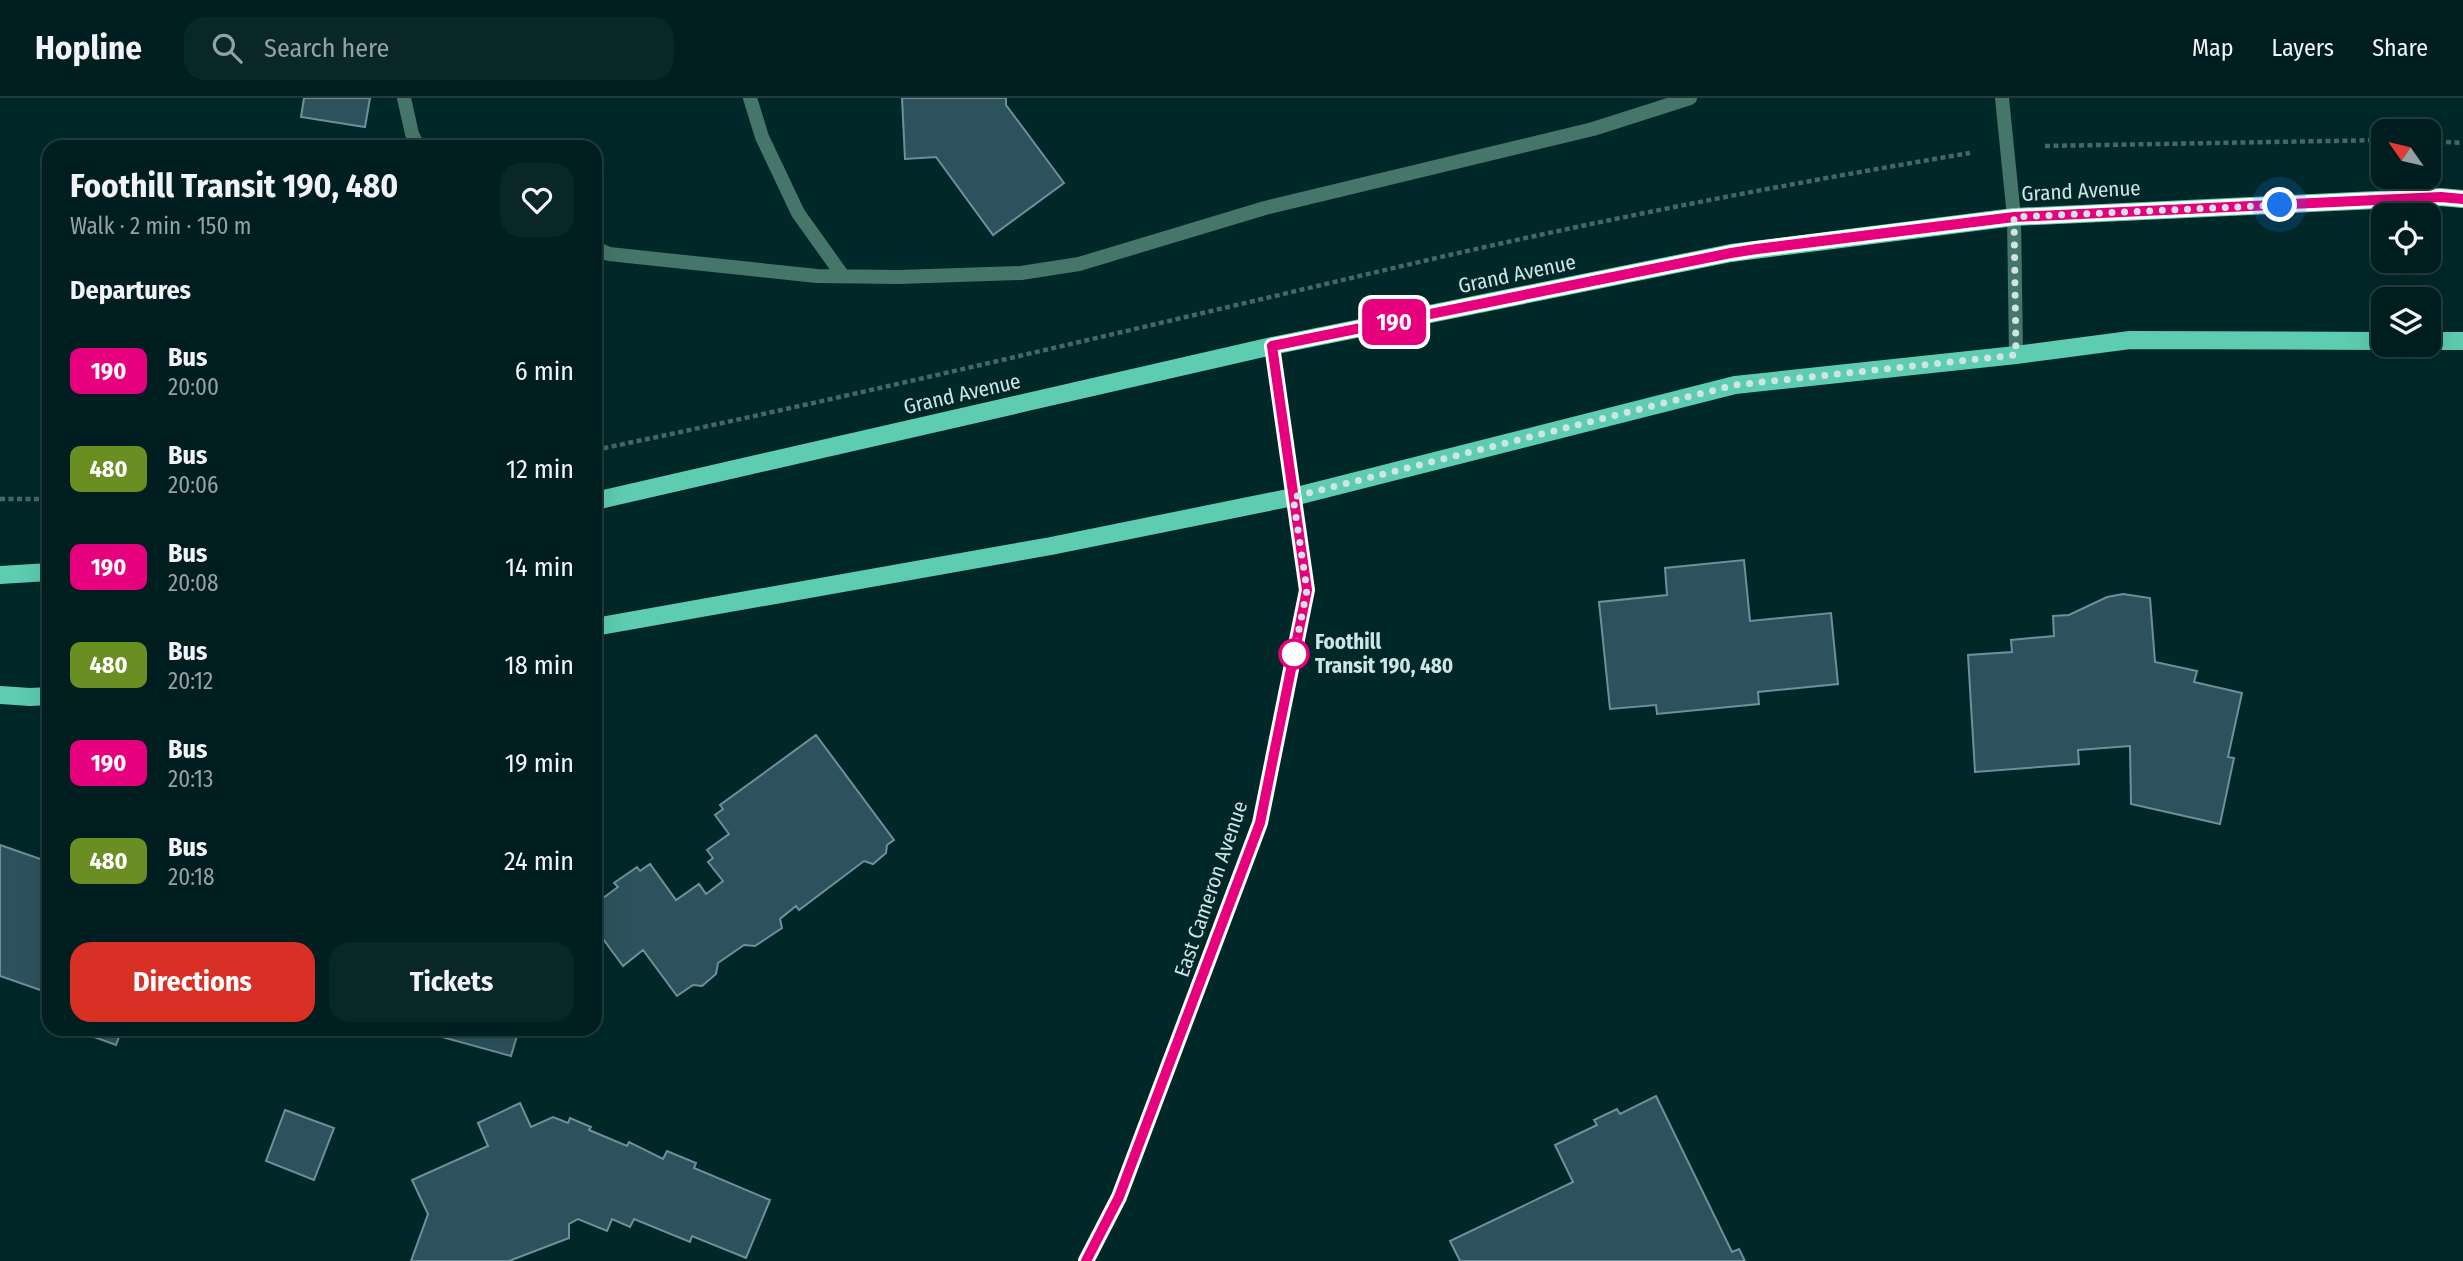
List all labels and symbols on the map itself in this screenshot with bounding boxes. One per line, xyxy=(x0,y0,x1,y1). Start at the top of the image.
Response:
north arrow xyxy=(2371,119,2441,189)
street label: Grand Avenue xyxy=(2021,175,2141,207)
your location xyxy=(2262,187,2297,222)
street label: Grand Avenue xyxy=(1456,249,1578,299)
line badge: 190 xyxy=(1354,299,1434,345)
street label: Grand Avenue xyxy=(901,368,1023,420)
place label: Foothill Transit 190, 480 xyxy=(1315,629,1453,679)
marker: Foothill Transit 190, 480 xyxy=(1279,639,1309,669)
street label: East Cameron Avenue xyxy=(1169,797,1253,981)

